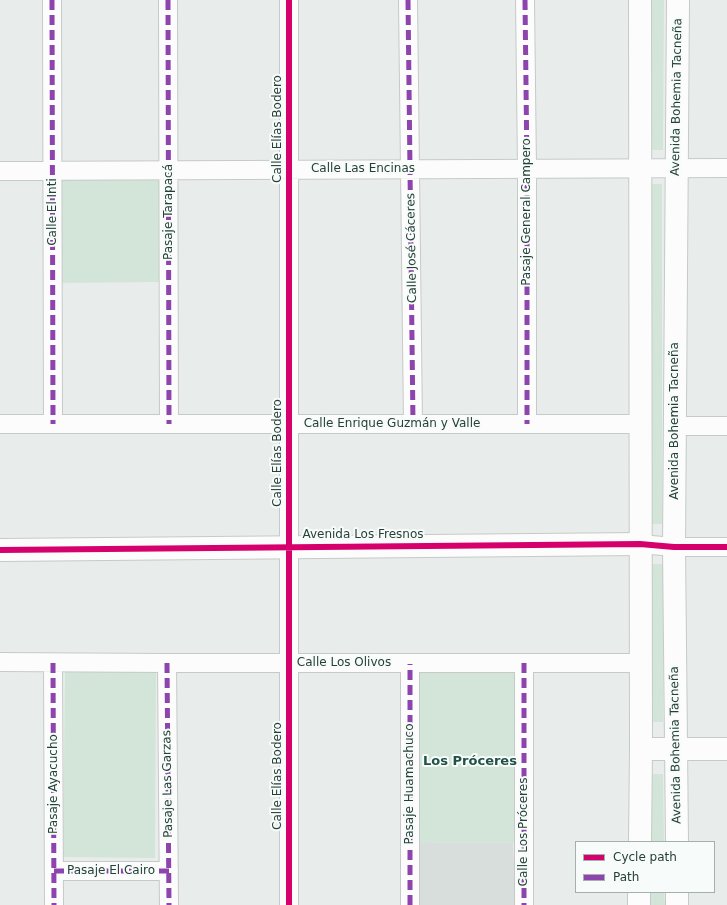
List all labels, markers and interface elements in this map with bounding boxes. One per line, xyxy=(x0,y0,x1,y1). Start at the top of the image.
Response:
street label: Avenida Bohemia Tacneña xyxy=(668,18,686,176)
street label: Calle Elías Bodero xyxy=(271,75,285,183)
street label: Pasaje General Campero xyxy=(520,138,534,286)
street label: Calle Las Encinas xyxy=(311,162,415,176)
street label: Pasaje Tarapacá xyxy=(162,164,176,260)
street label: Calle El Inti xyxy=(46,178,60,246)
street label: Calle José Cáceres xyxy=(404,193,420,303)
street label: Avenida Bohemia Tacneña xyxy=(668,342,682,500)
street label: Calle Elías Bodero xyxy=(271,399,285,507)
street label: Calle Enrique Guzmán y Valle xyxy=(304,417,480,431)
street label: Avenida Los Fresnos xyxy=(302,528,424,542)
street label: Calle Los Olivos xyxy=(297,656,391,670)
street label: Avenida Bohemia Tacneña xyxy=(667,666,685,824)
street label: Calle Elías Bodero xyxy=(271,722,285,830)
street label: Pasaje Huamachuco xyxy=(403,724,417,844)
street label: Pasaje Las Garzas xyxy=(160,730,176,838)
street label: Pasaje Ayacucho xyxy=(47,734,61,834)
district label: Los Próceres xyxy=(423,754,517,770)
street label: Calle Los Próceres xyxy=(517,778,531,886)
legend xyxy=(575,841,715,893)
text: Cycle path xyxy=(613,850,677,864)
street label: Pasaje El Cairo xyxy=(67,864,155,878)
text: Path xyxy=(613,870,639,884)

